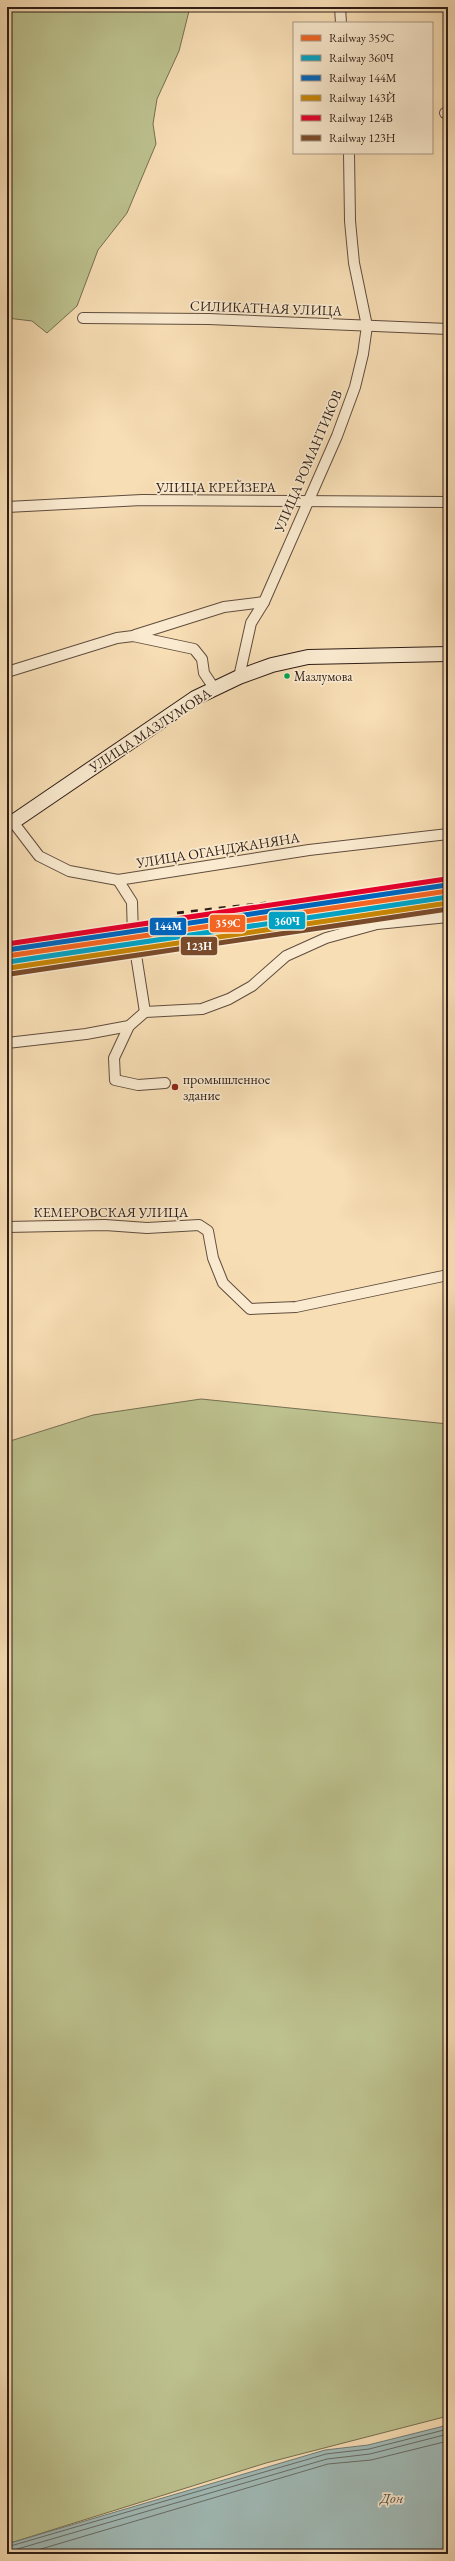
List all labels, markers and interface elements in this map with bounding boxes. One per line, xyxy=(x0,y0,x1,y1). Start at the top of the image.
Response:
legend xyxy=(293,22,433,154)
text: Railway 359С xyxy=(329,30,394,46)
text: Railway 360Ч xyxy=(329,50,394,66)
text: Railway 144М xyxy=(329,70,397,86)
text: Railway 143Й xyxy=(329,90,396,106)
text: Railway 124В xyxy=(329,110,393,126)
text: Railway 123Н xyxy=(329,130,396,146)
street label: СИЛИКАТНАЯ УЛИЦА xyxy=(190,296,343,320)
street label: УЛИЦА РОМАНТИКОВ xyxy=(269,387,346,536)
street label: УЛИЦА КРЕЙЗЕРА xyxy=(155,478,276,496)
place label: Мазлумова xyxy=(294,668,353,685)
marker: Мазлумова xyxy=(282,671,292,681)
street label: УЛИЦА МАЗЛУМОВА xyxy=(85,684,215,777)
street label: УЛИЦА ОГАНДЖАНЯНА xyxy=(134,828,301,872)
line badge: 360Ч xyxy=(268,911,306,930)
line badge: 359С xyxy=(209,914,246,933)
text: 360Ч xyxy=(274,914,300,928)
text: 359С xyxy=(215,916,241,930)
line badge: 144М xyxy=(149,917,187,936)
text: 144М xyxy=(154,919,182,933)
line badge: 123Н xyxy=(180,936,218,956)
text: 123Н xyxy=(186,939,212,953)
place label: промышленное здание xyxy=(183,1070,271,1104)
marker: промышленное здание xyxy=(170,1082,180,1092)
street label: КЕМЕРОВСКАЯ УЛИЦА xyxy=(33,1203,189,1221)
water label: Дон xyxy=(379,2488,404,2507)

